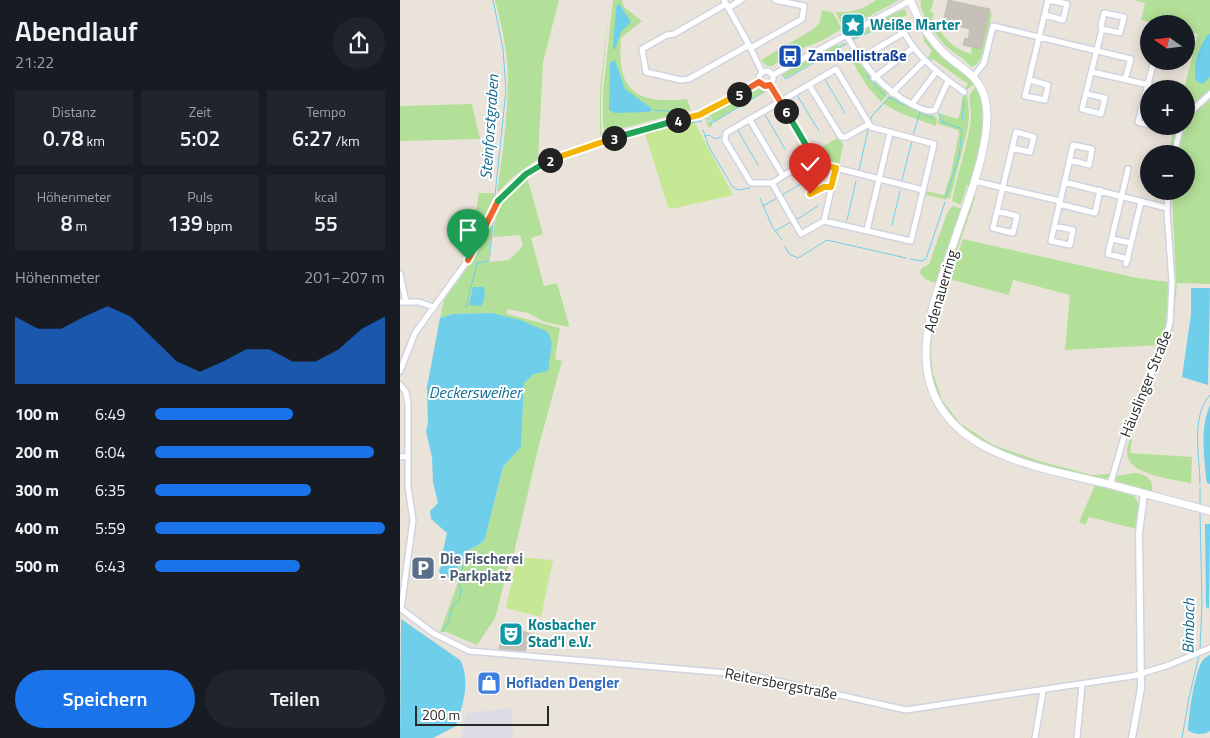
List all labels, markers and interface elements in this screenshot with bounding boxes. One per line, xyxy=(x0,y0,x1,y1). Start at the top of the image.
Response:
text: Abendlauf xyxy=(15,9,138,52)
place icon: Weiße Marter xyxy=(840,12,866,38)
place label: Weiße Marter xyxy=(870,13,961,36)
north arrow xyxy=(1140,15,1195,70)
map controls xyxy=(1140,15,1195,200)
button: share xyxy=(333,17,385,69)
bus stop icon: Zambellistraße xyxy=(777,43,803,69)
place label: Zambellistraße xyxy=(808,44,907,67)
text: 21:22 xyxy=(15,50,54,74)
water label: Steinforstgraben xyxy=(473,73,505,180)
button: + xyxy=(1140,80,1195,135)
pin: 5 xyxy=(726,82,752,106)
text: 5 xyxy=(736,84,743,105)
pin: 6 xyxy=(774,98,798,124)
text: Distanz xyxy=(52,101,96,122)
text: Zeit xyxy=(189,101,211,122)
text: Tempo xyxy=(306,101,346,122)
text: 6 xyxy=(783,101,790,122)
pin: 4 xyxy=(666,108,690,132)
text: 4 xyxy=(675,110,682,131)
text: 0.78 xyxy=(43,122,83,154)
text: 5:02 xyxy=(180,122,220,154)
text: 6:27 xyxy=(292,122,333,154)
pin: 3 xyxy=(602,126,626,150)
text: 3 xyxy=(611,128,618,149)
text: km xyxy=(83,130,105,151)
text: /km xyxy=(333,130,360,151)
pin xyxy=(789,143,831,194)
button: − xyxy=(1140,145,1195,200)
pin: 2 xyxy=(538,148,562,172)
text: 2 xyxy=(547,150,554,171)
icon: check xyxy=(796,150,824,178)
text: Höhenmeter xyxy=(37,186,111,207)
text: Puls xyxy=(187,186,213,207)
text: kcal xyxy=(315,186,337,207)
text: 8 xyxy=(61,207,72,239)
text: 139 xyxy=(168,207,203,239)
text: 55 xyxy=(314,207,338,239)
pin xyxy=(447,209,489,260)
text: m xyxy=(72,215,87,236)
text: bpm xyxy=(203,215,232,236)
icon: arrive xyxy=(454,216,482,244)
street label: Adenauerring xyxy=(918,247,963,335)
text: Höhenmeter xyxy=(15,265,100,289)
text: 201–207 m xyxy=(304,265,385,289)
street label: Häuslinger Straße xyxy=(1114,327,1177,441)
water label: Deckersweiher xyxy=(429,380,523,404)
text: 100 m xyxy=(15,402,59,426)
text: 6:49 xyxy=(95,402,125,426)
text: 200 m xyxy=(15,440,59,464)
text: 6:04 xyxy=(95,440,125,464)
text: 300 m xyxy=(15,478,59,502)
text: 6:35 xyxy=(95,478,125,502)
text: 400 m xyxy=(15,516,59,540)
text: 5:59 xyxy=(95,516,125,540)
place label: Die Fischerei - Parkplatz xyxy=(440,547,523,587)
text: 500 m xyxy=(15,554,59,578)
text: 6:43 xyxy=(95,554,125,578)
parking icon: Die Fischerei - Parkplatz xyxy=(410,555,436,581)
water label: Bimbach xyxy=(1176,597,1200,654)
place label: Kosbacher Stad'l e.V. xyxy=(528,613,596,653)
theatre icon: Kosbacher Stad'l e.V. xyxy=(498,621,524,647)
street label: Reitersbergstraße xyxy=(723,661,839,706)
button: Speichern xyxy=(15,670,195,728)
button: Teilen xyxy=(205,670,385,728)
shop icon: Hofladen Dengler xyxy=(476,670,502,696)
place label: Hofladen Dengler xyxy=(506,671,620,694)
scale bar xyxy=(415,703,549,726)
text: 200 m xyxy=(422,704,460,725)

